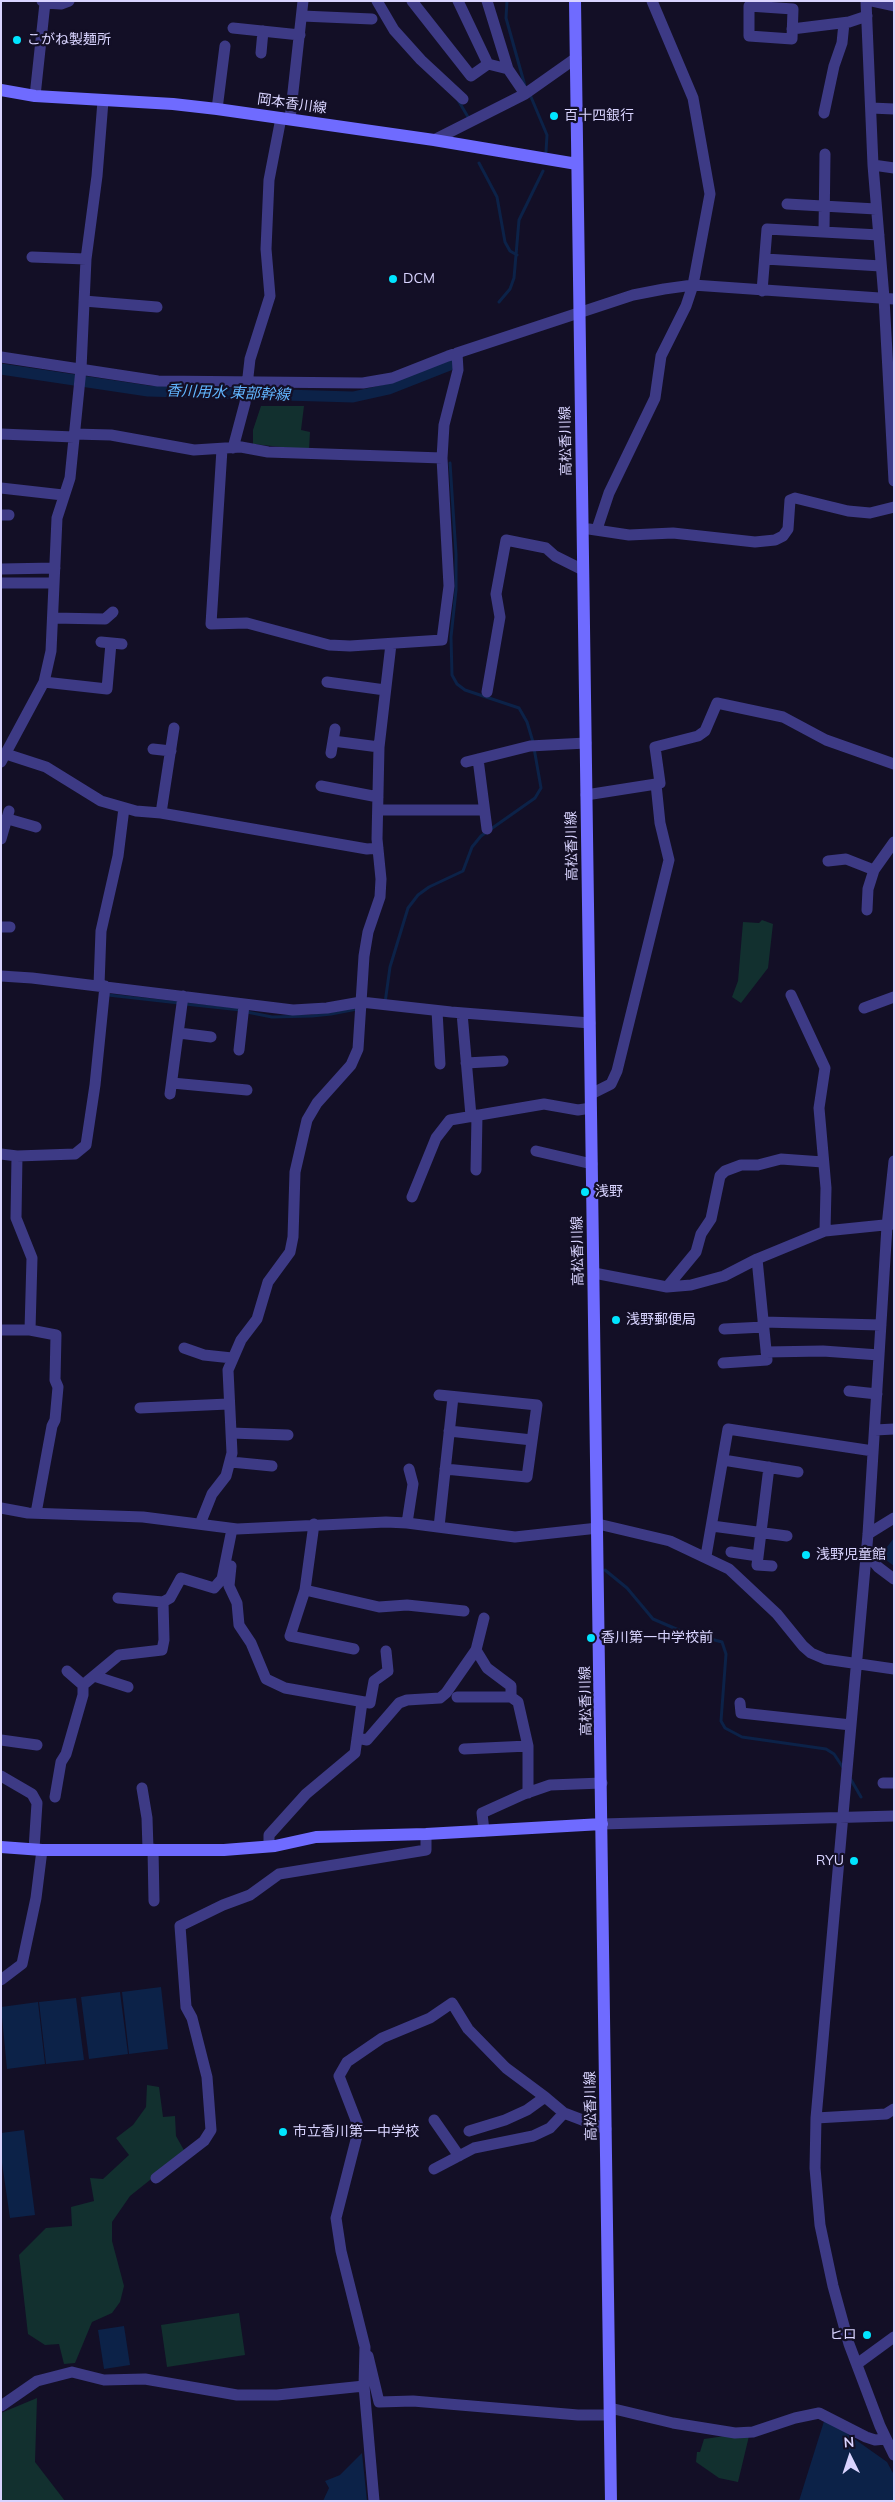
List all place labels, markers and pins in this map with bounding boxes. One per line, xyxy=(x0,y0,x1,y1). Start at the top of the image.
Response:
place label: こがね製麺所 xyxy=(27,32,111,48)
marker: こがね製麺所 xyxy=(11,34,23,46)
place label: 百十四銀行 xyxy=(564,108,634,124)
marker: 百十四銀行 xyxy=(548,110,560,122)
place label: DCM xyxy=(403,271,435,287)
marker: DCM xyxy=(387,273,399,285)
place label: 浅野 xyxy=(595,1184,623,1200)
marker: 浅野 xyxy=(579,1186,591,1198)
place label: 浅野郵便局 xyxy=(626,1312,696,1328)
marker: 浅野郵便局 xyxy=(610,1314,622,1326)
place label: 浅野児童館 xyxy=(816,1547,886,1563)
marker: 浅野児童館 xyxy=(800,1549,812,1561)
place label: 香川第一中学校前 xyxy=(601,1630,713,1646)
marker: 香川第一中学校前 xyxy=(585,1632,597,1644)
place label: RYU xyxy=(816,1853,844,1869)
marker: RYU xyxy=(848,1855,860,1867)
place label: 市立香川第一中学校 xyxy=(293,2124,419,2140)
marker: 市立香川第一中学校 xyxy=(277,2126,289,2138)
place label: ヒロ xyxy=(829,2327,857,2343)
marker: ヒロ xyxy=(861,2329,873,2341)

